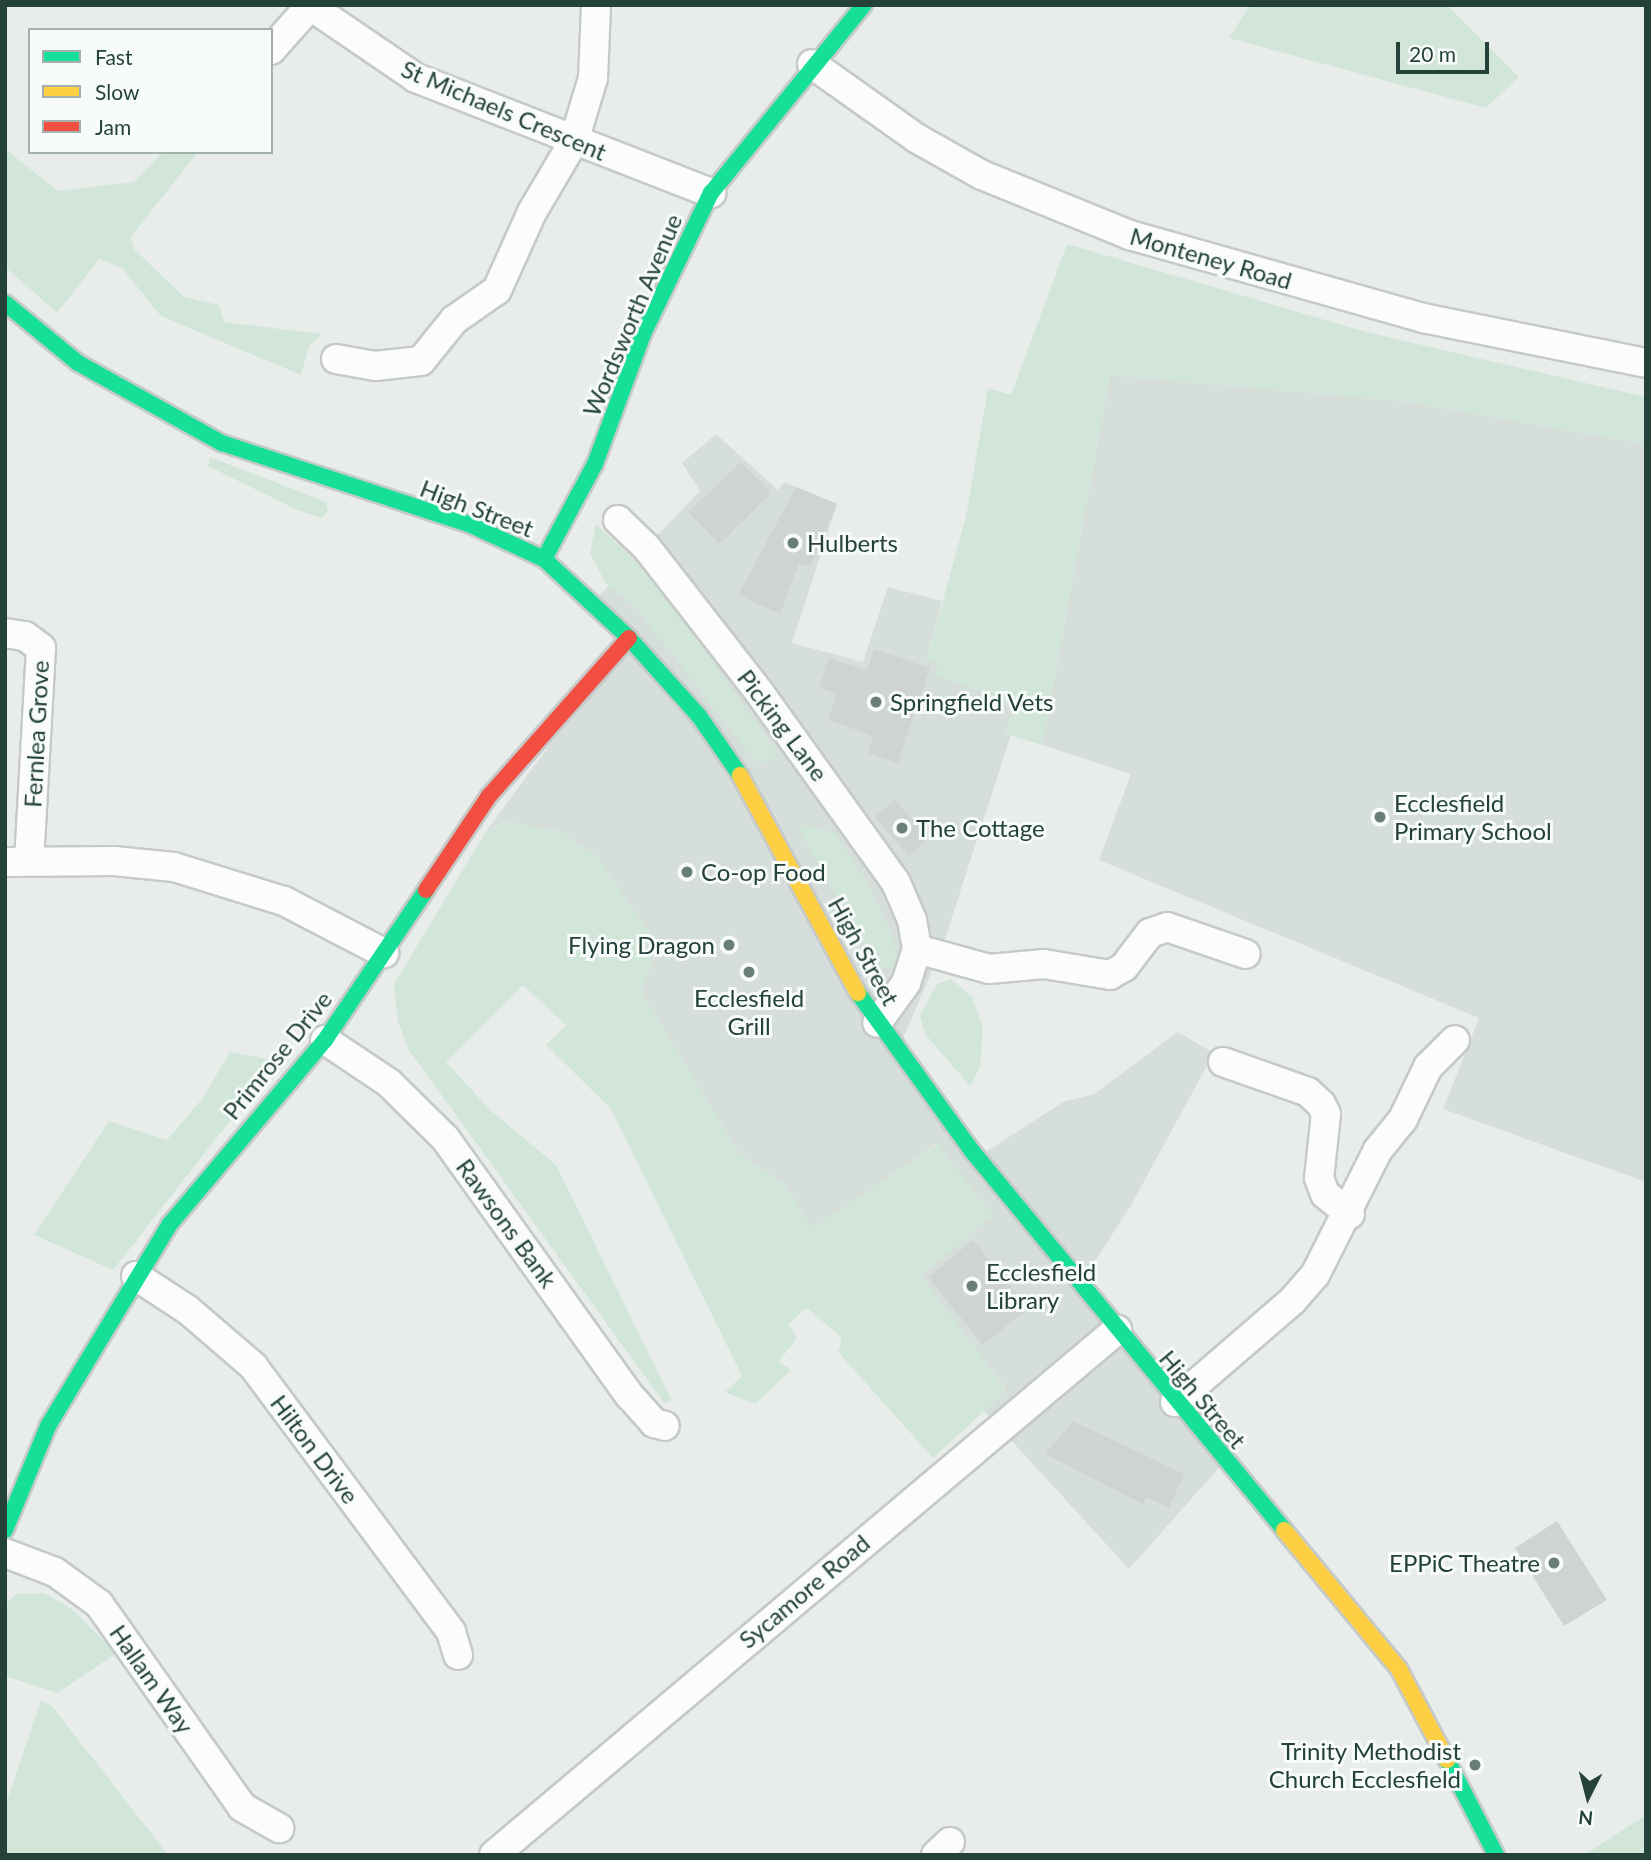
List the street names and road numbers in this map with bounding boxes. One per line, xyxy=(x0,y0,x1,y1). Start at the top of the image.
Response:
street label: St Michaels Crescent xyxy=(397,54,611,166)
street label: Wordsworth Avenue xyxy=(576,209,688,421)
street label: Monteney Road xyxy=(1127,221,1295,295)
street label: High Street xyxy=(416,473,538,543)
street label: Fernlea Grove xyxy=(18,660,54,808)
street label: Picking Lane xyxy=(732,664,834,786)
street label: High Street xyxy=(823,892,905,1010)
street label: Primrose Drive xyxy=(217,985,337,1125)
street label: Rawsons Bank xyxy=(451,1153,563,1293)
street label: High Street xyxy=(1154,1344,1252,1454)
street label: Hilton Drive xyxy=(265,1389,365,1509)
street label: Sycamore Road xyxy=(733,1528,875,1654)
street label: Hallam Way xyxy=(104,1619,200,1739)

